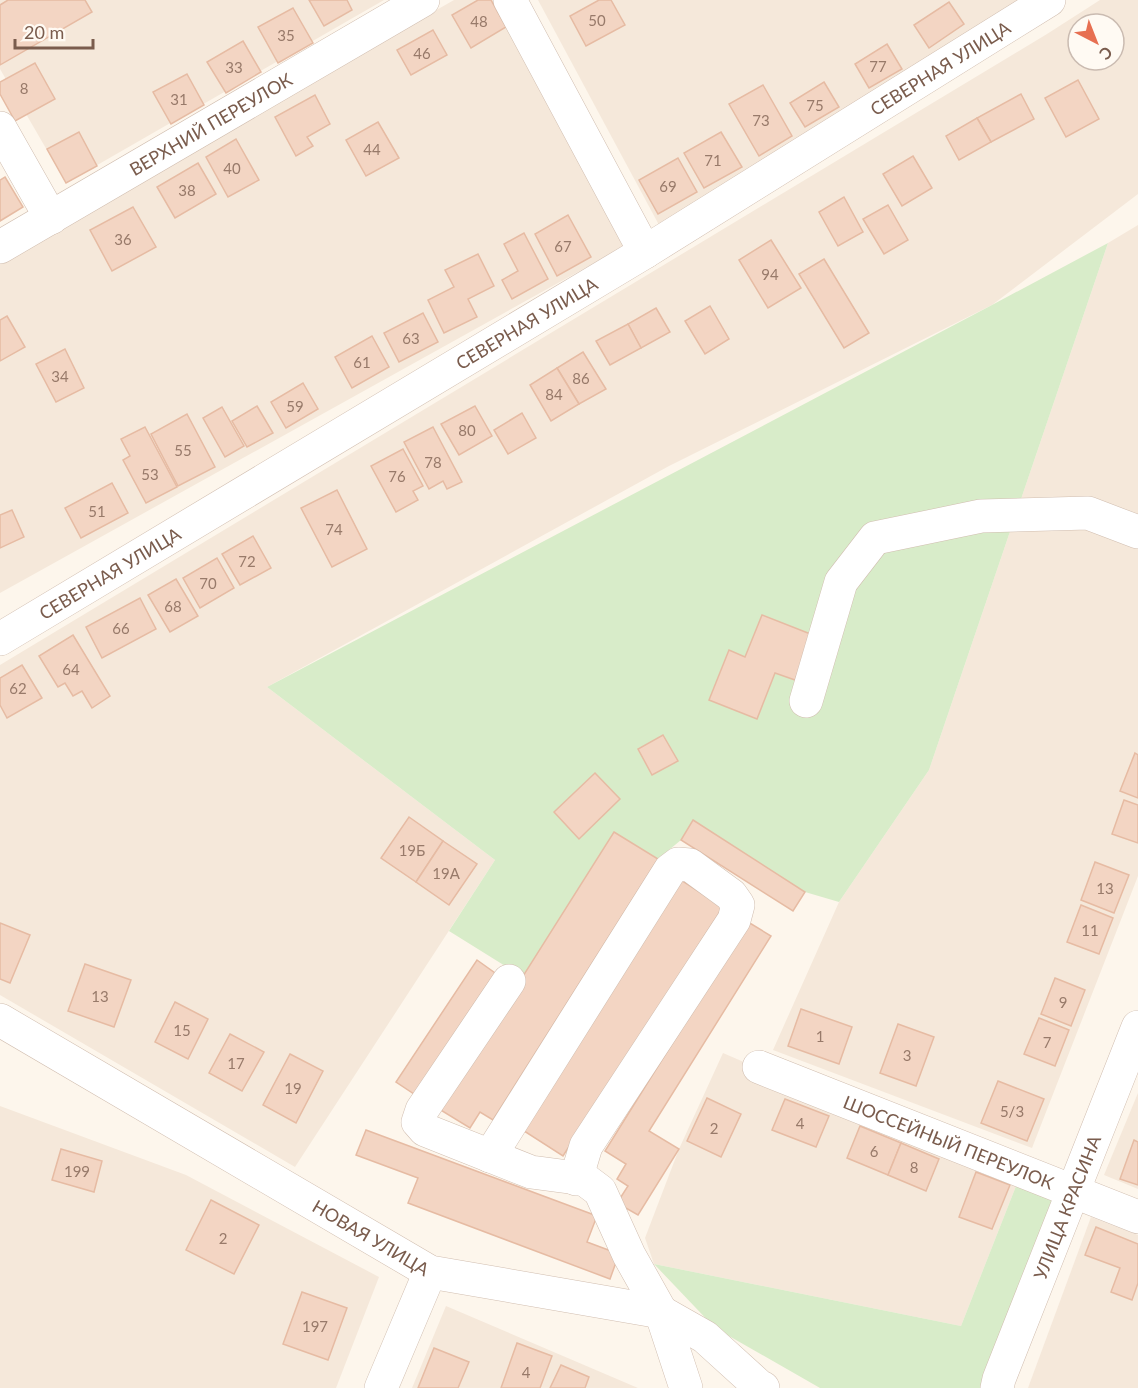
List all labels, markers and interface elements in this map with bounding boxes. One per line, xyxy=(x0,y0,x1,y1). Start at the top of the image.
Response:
house number: 50 xyxy=(588,11,606,29)
scale bar xyxy=(15,12,93,50)
house number: 48 xyxy=(470,12,488,30)
north arrow xyxy=(1066,12,1126,72)
street label: СЕВЕРНАЯ УЛИЦА xyxy=(866,16,1015,120)
text: 20 m xyxy=(24,21,64,43)
house number: 35 xyxy=(277,26,295,44)
text: С xyxy=(1096,43,1117,64)
house number: 46 xyxy=(413,44,431,62)
house number: 77 xyxy=(869,57,887,75)
house number: 33 xyxy=(225,58,243,76)
street label: ВЕРХНИЙ ПЕРЕУЛОК xyxy=(125,68,296,180)
house number: 8 xyxy=(20,79,28,97)
house number: 31 xyxy=(170,90,188,108)
house number: 75 xyxy=(806,96,824,114)
house number: 73 xyxy=(752,111,770,129)
house number: 44 xyxy=(363,140,381,158)
house number: 71 xyxy=(704,151,722,169)
house number: 40 xyxy=(223,159,241,177)
house number: 69 xyxy=(659,177,677,195)
house number: 38 xyxy=(178,181,196,199)
house number: 36 xyxy=(114,230,132,248)
house number: 67 xyxy=(554,237,572,255)
house number: 94 xyxy=(761,265,779,283)
street label: СЕВЕРНАЯ УЛИЦА xyxy=(452,272,602,374)
house number: 63 xyxy=(402,329,420,347)
house number: 61 xyxy=(353,353,371,371)
house number: 34 xyxy=(51,367,69,385)
house number: 86 xyxy=(572,369,590,387)
house number: 84 xyxy=(545,385,563,403)
house number: 59 xyxy=(286,397,304,415)
house number: 80 xyxy=(458,421,476,439)
house number: 55 xyxy=(174,441,192,459)
house number: 78 xyxy=(424,453,442,471)
house number: 53 xyxy=(141,465,159,483)
house number: 76 xyxy=(388,467,406,485)
house number: 51 xyxy=(88,502,106,520)
house number: 74 xyxy=(325,520,343,538)
street label: СЕВЕРНАЯ УЛИЦА xyxy=(35,522,185,624)
house number: 72 xyxy=(238,552,256,570)
house number: 70 xyxy=(199,574,217,592)
house number: 68 xyxy=(164,597,182,615)
house number: 66 xyxy=(112,619,130,637)
house number: 64 xyxy=(62,660,80,678)
house number: 62 xyxy=(9,679,27,697)
house number: 19Б xyxy=(399,841,425,859)
house number: 19А xyxy=(432,864,461,882)
house number: 13 xyxy=(1096,879,1114,897)
house number: 11 xyxy=(1081,921,1099,939)
house number: 13 xyxy=(91,987,109,1005)
house number: 9 xyxy=(1059,993,1067,1011)
house number: 15 xyxy=(173,1021,191,1039)
house number: 1 xyxy=(816,1027,824,1045)
house number: 7 xyxy=(1043,1033,1052,1051)
house number: 3 xyxy=(903,1046,911,1064)
house number: 17 xyxy=(227,1054,245,1072)
house number: 19 xyxy=(284,1079,302,1097)
street label: ШОССЕЙНЫЙ ПЕРЕУЛОК xyxy=(840,1090,1057,1194)
house number: 5/3 xyxy=(1000,1102,1024,1120)
house number: 4 xyxy=(796,1114,805,1132)
house number: 2 xyxy=(710,1119,718,1137)
street label: УЛИЦА КРАСИНА xyxy=(1028,1131,1106,1283)
house number: 6 xyxy=(870,1142,879,1160)
house number: 8 xyxy=(910,1158,918,1176)
house number: 199 xyxy=(64,1162,90,1180)
street label: НОВАЯ УЛИЦА xyxy=(309,1195,434,1281)
house number: 2 xyxy=(219,1229,227,1247)
house number: 197 xyxy=(302,1317,328,1335)
house number: 4 xyxy=(522,1363,531,1381)

